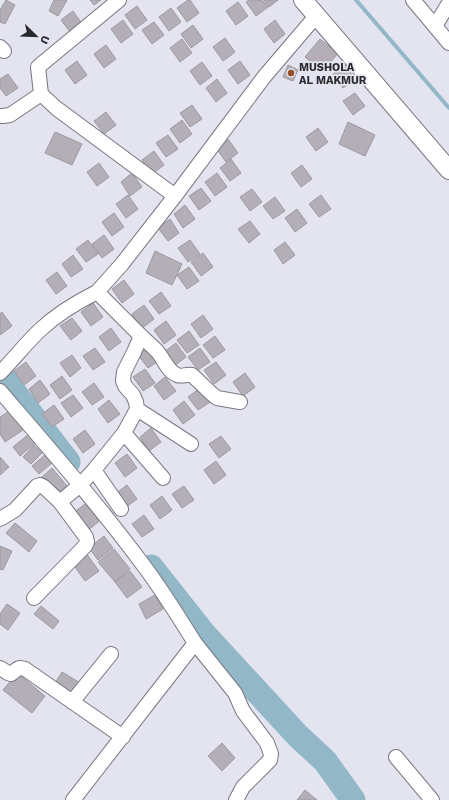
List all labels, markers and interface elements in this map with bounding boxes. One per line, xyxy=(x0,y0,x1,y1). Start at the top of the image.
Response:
north arrow xyxy=(16,16,56,56)
text: U xyxy=(37,34,52,46)
place label: MUSHOLA AL MAKMUR xyxy=(299,61,367,87)
marker: MUSHOLA AL MAKMUR xyxy=(286,68,296,78)

